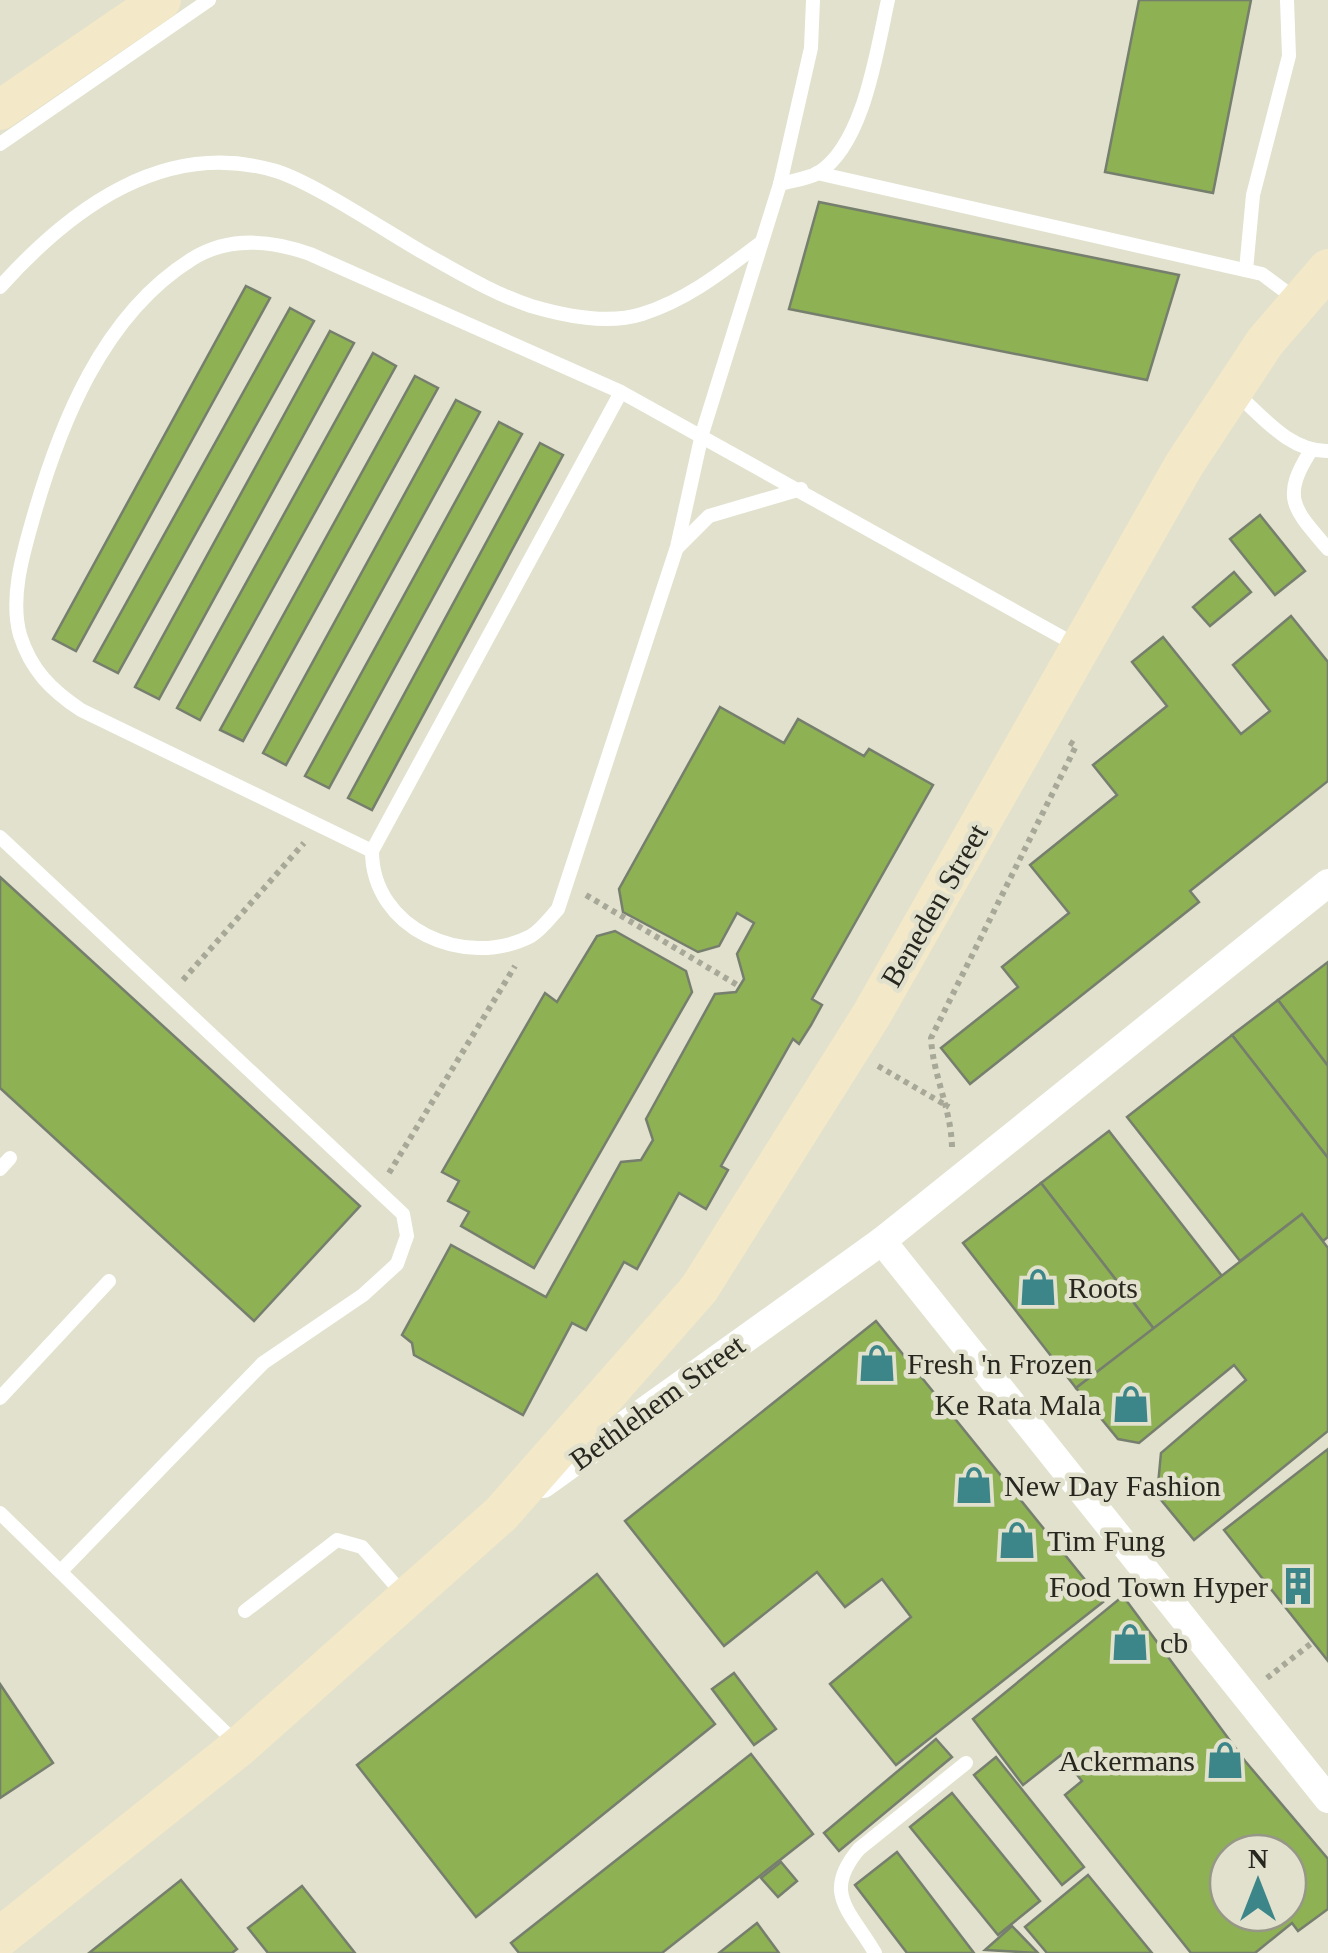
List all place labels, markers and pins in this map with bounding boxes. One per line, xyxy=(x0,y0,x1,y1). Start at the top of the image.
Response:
shop icon: Roots xyxy=(1017,1266,1059,1308)
place label: Roots xyxy=(1068,1271,1138,1304)
shop icon: Fresh 'n Frozen xyxy=(856,1342,898,1384)
place label: Fresh 'n Frozen xyxy=(907,1347,1092,1380)
shop icon: Ke Rata Mala xyxy=(1110,1383,1152,1425)
place label: Ke Rata Mala xyxy=(934,1388,1101,1421)
shop icon: New Day Fashion xyxy=(953,1464,995,1506)
place label: New Day Fashion xyxy=(1004,1469,1221,1502)
shop icon: Tim Fung xyxy=(996,1519,1038,1561)
place label: Tim Fung xyxy=(1047,1524,1165,1557)
building icon: Food Town Hyper xyxy=(1277,1565,1319,1607)
place label: Food Town Hyper xyxy=(1049,1570,1268,1603)
shop icon: cb xyxy=(1109,1621,1151,1663)
place label: cb xyxy=(1160,1626,1188,1659)
shop icon: Ackermans xyxy=(1204,1739,1246,1781)
place label: Ackermans xyxy=(1058,1744,1195,1777)

